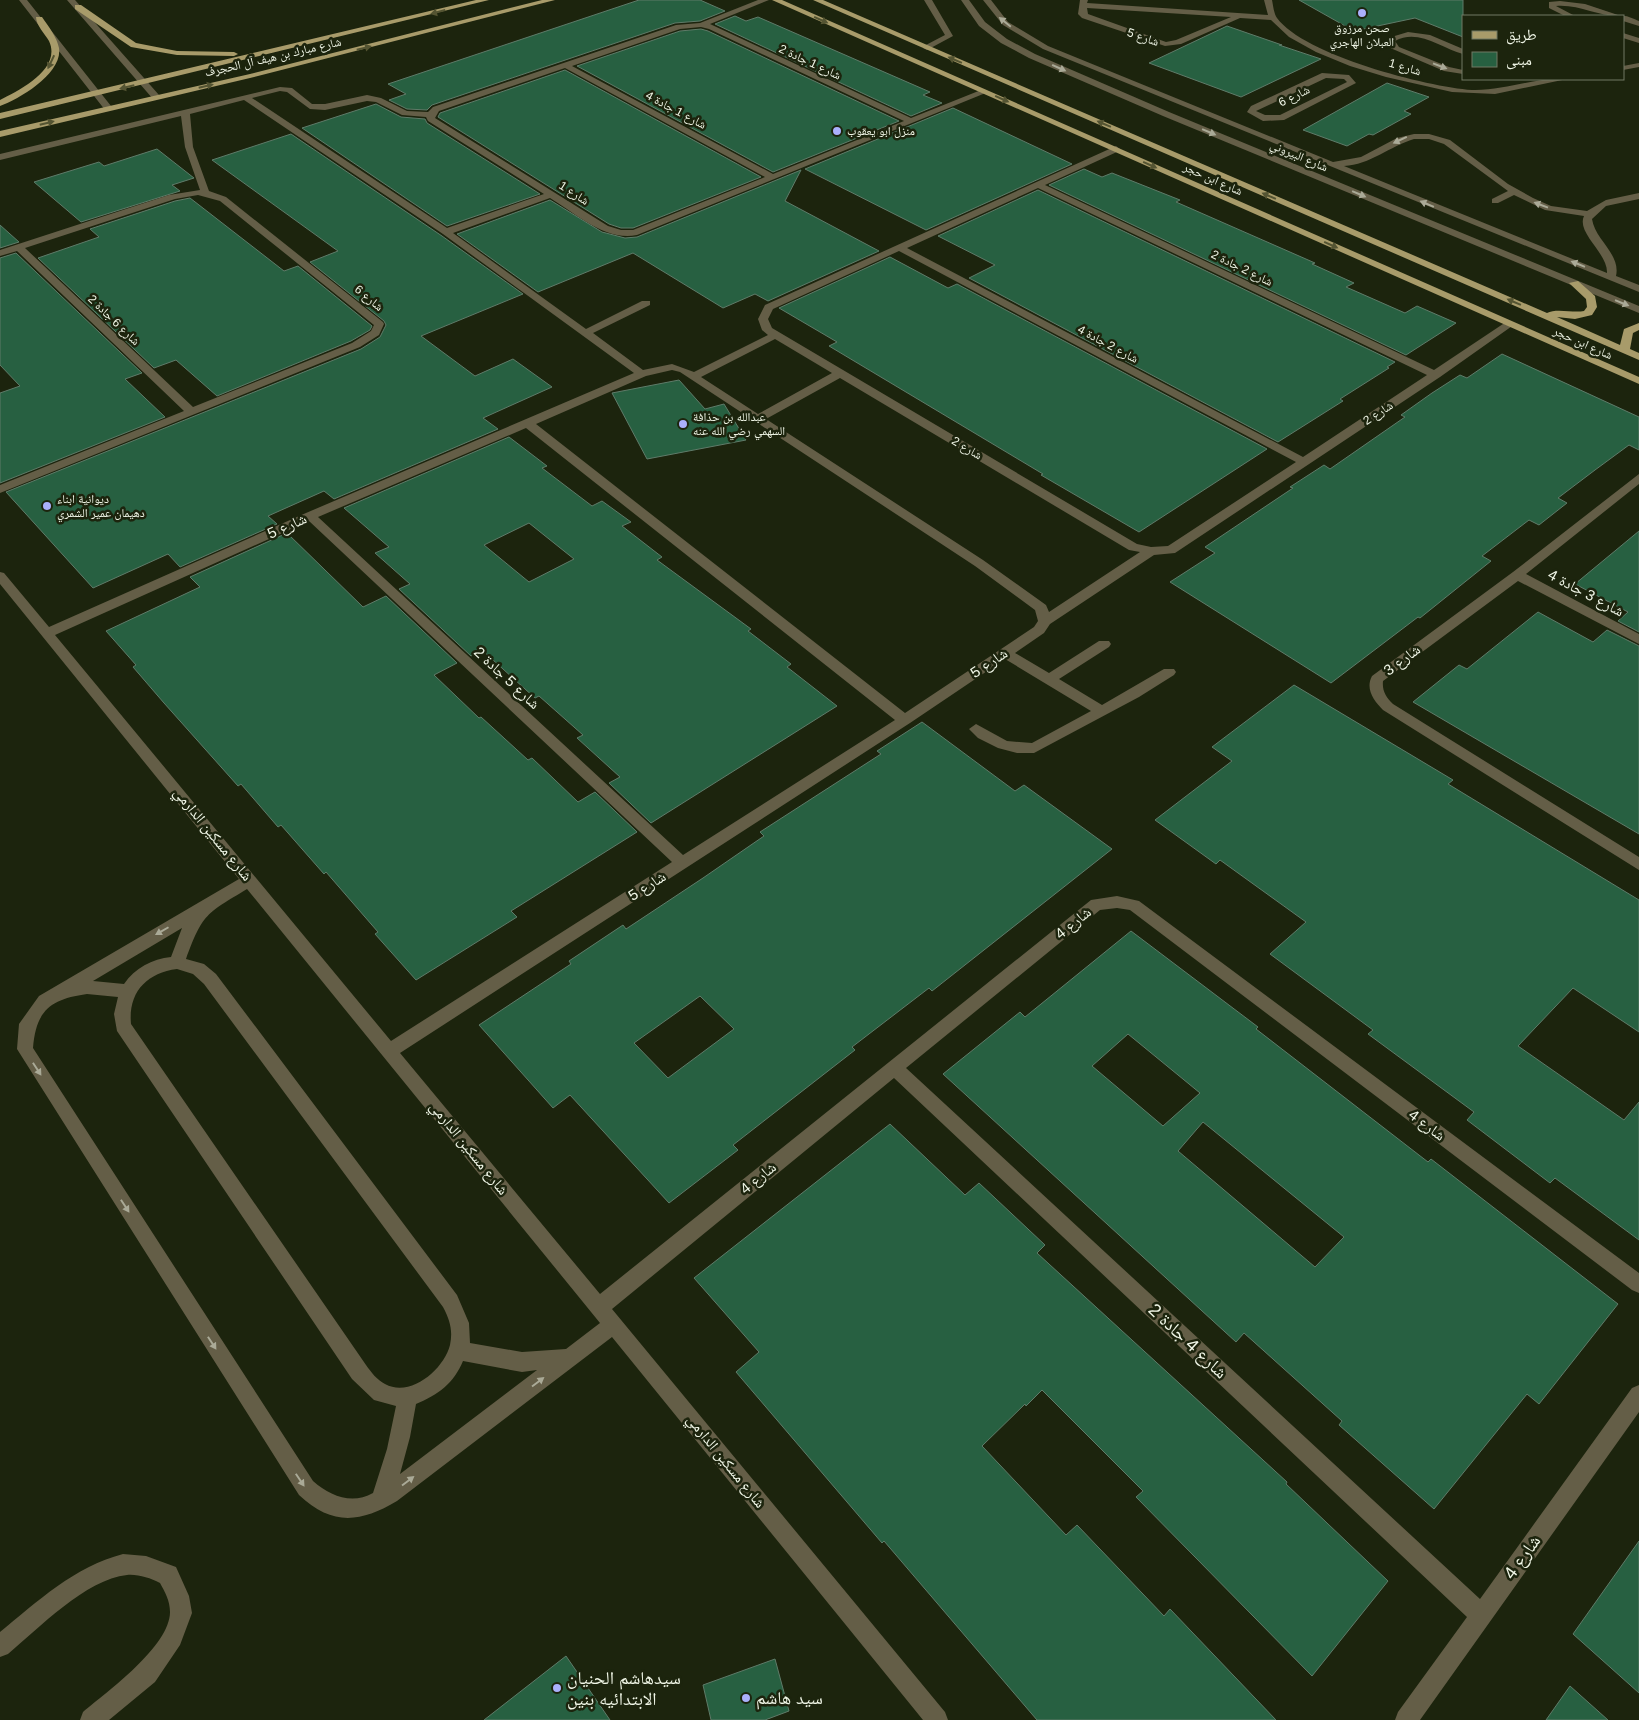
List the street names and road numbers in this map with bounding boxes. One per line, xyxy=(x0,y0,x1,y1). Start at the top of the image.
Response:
street label: شارع 5 xyxy=(1125,25,1161,50)
street label: شارع مبارك بن هيف آل الحجرف xyxy=(203,34,343,81)
street label: شارع 1 جادة 2 xyxy=(776,42,843,83)
street label: شارع 1 xyxy=(1387,56,1423,79)
street label: شارع 6 xyxy=(1276,82,1312,110)
street label: شارع 1 جادة 4 xyxy=(643,88,709,133)
street label: شارع البيروني xyxy=(1267,138,1330,177)
street label: شارع ابن حجر xyxy=(1180,159,1245,199)
street label: شارع 1 xyxy=(556,178,592,209)
street label: شارع 2 جادة 2 xyxy=(1209,247,1275,290)
street label: شارع 6 xyxy=(351,282,386,315)
street label: شارع 6 جادة 2 xyxy=(84,292,143,349)
street label: شارع 2 جادة 4 xyxy=(1075,322,1141,367)
street label: شارع ابن حجر xyxy=(1550,323,1615,363)
street label: شارع 2 xyxy=(1360,398,1396,429)
street label: شارع 2 xyxy=(949,434,985,463)
street label: شارع 5 xyxy=(265,509,310,543)
street label: شارع 3 جادة 4 xyxy=(1544,565,1627,621)
street label: شارع 3 xyxy=(1380,640,1425,680)
street label: شارع 5 جادة 2 xyxy=(470,643,544,714)
street label: شارع 5 xyxy=(967,644,1012,683)
street label: شارع مسكين الدارمي xyxy=(168,784,256,886)
street label: شارع 5 xyxy=(625,867,670,906)
street label: شارع 4 xyxy=(1051,903,1095,944)
street label: شارع مسكين الدارمي xyxy=(424,1098,512,1200)
street label: شارع 4 xyxy=(1405,1105,1449,1145)
street label: شارع 4 xyxy=(736,1158,780,1199)
street label: شارع 4 جادة 2 xyxy=(1144,1300,1231,1383)
street label: شارع مسكين الدارمي xyxy=(681,1411,769,1513)
street label: شارع 4 xyxy=(1499,1531,1545,1583)

